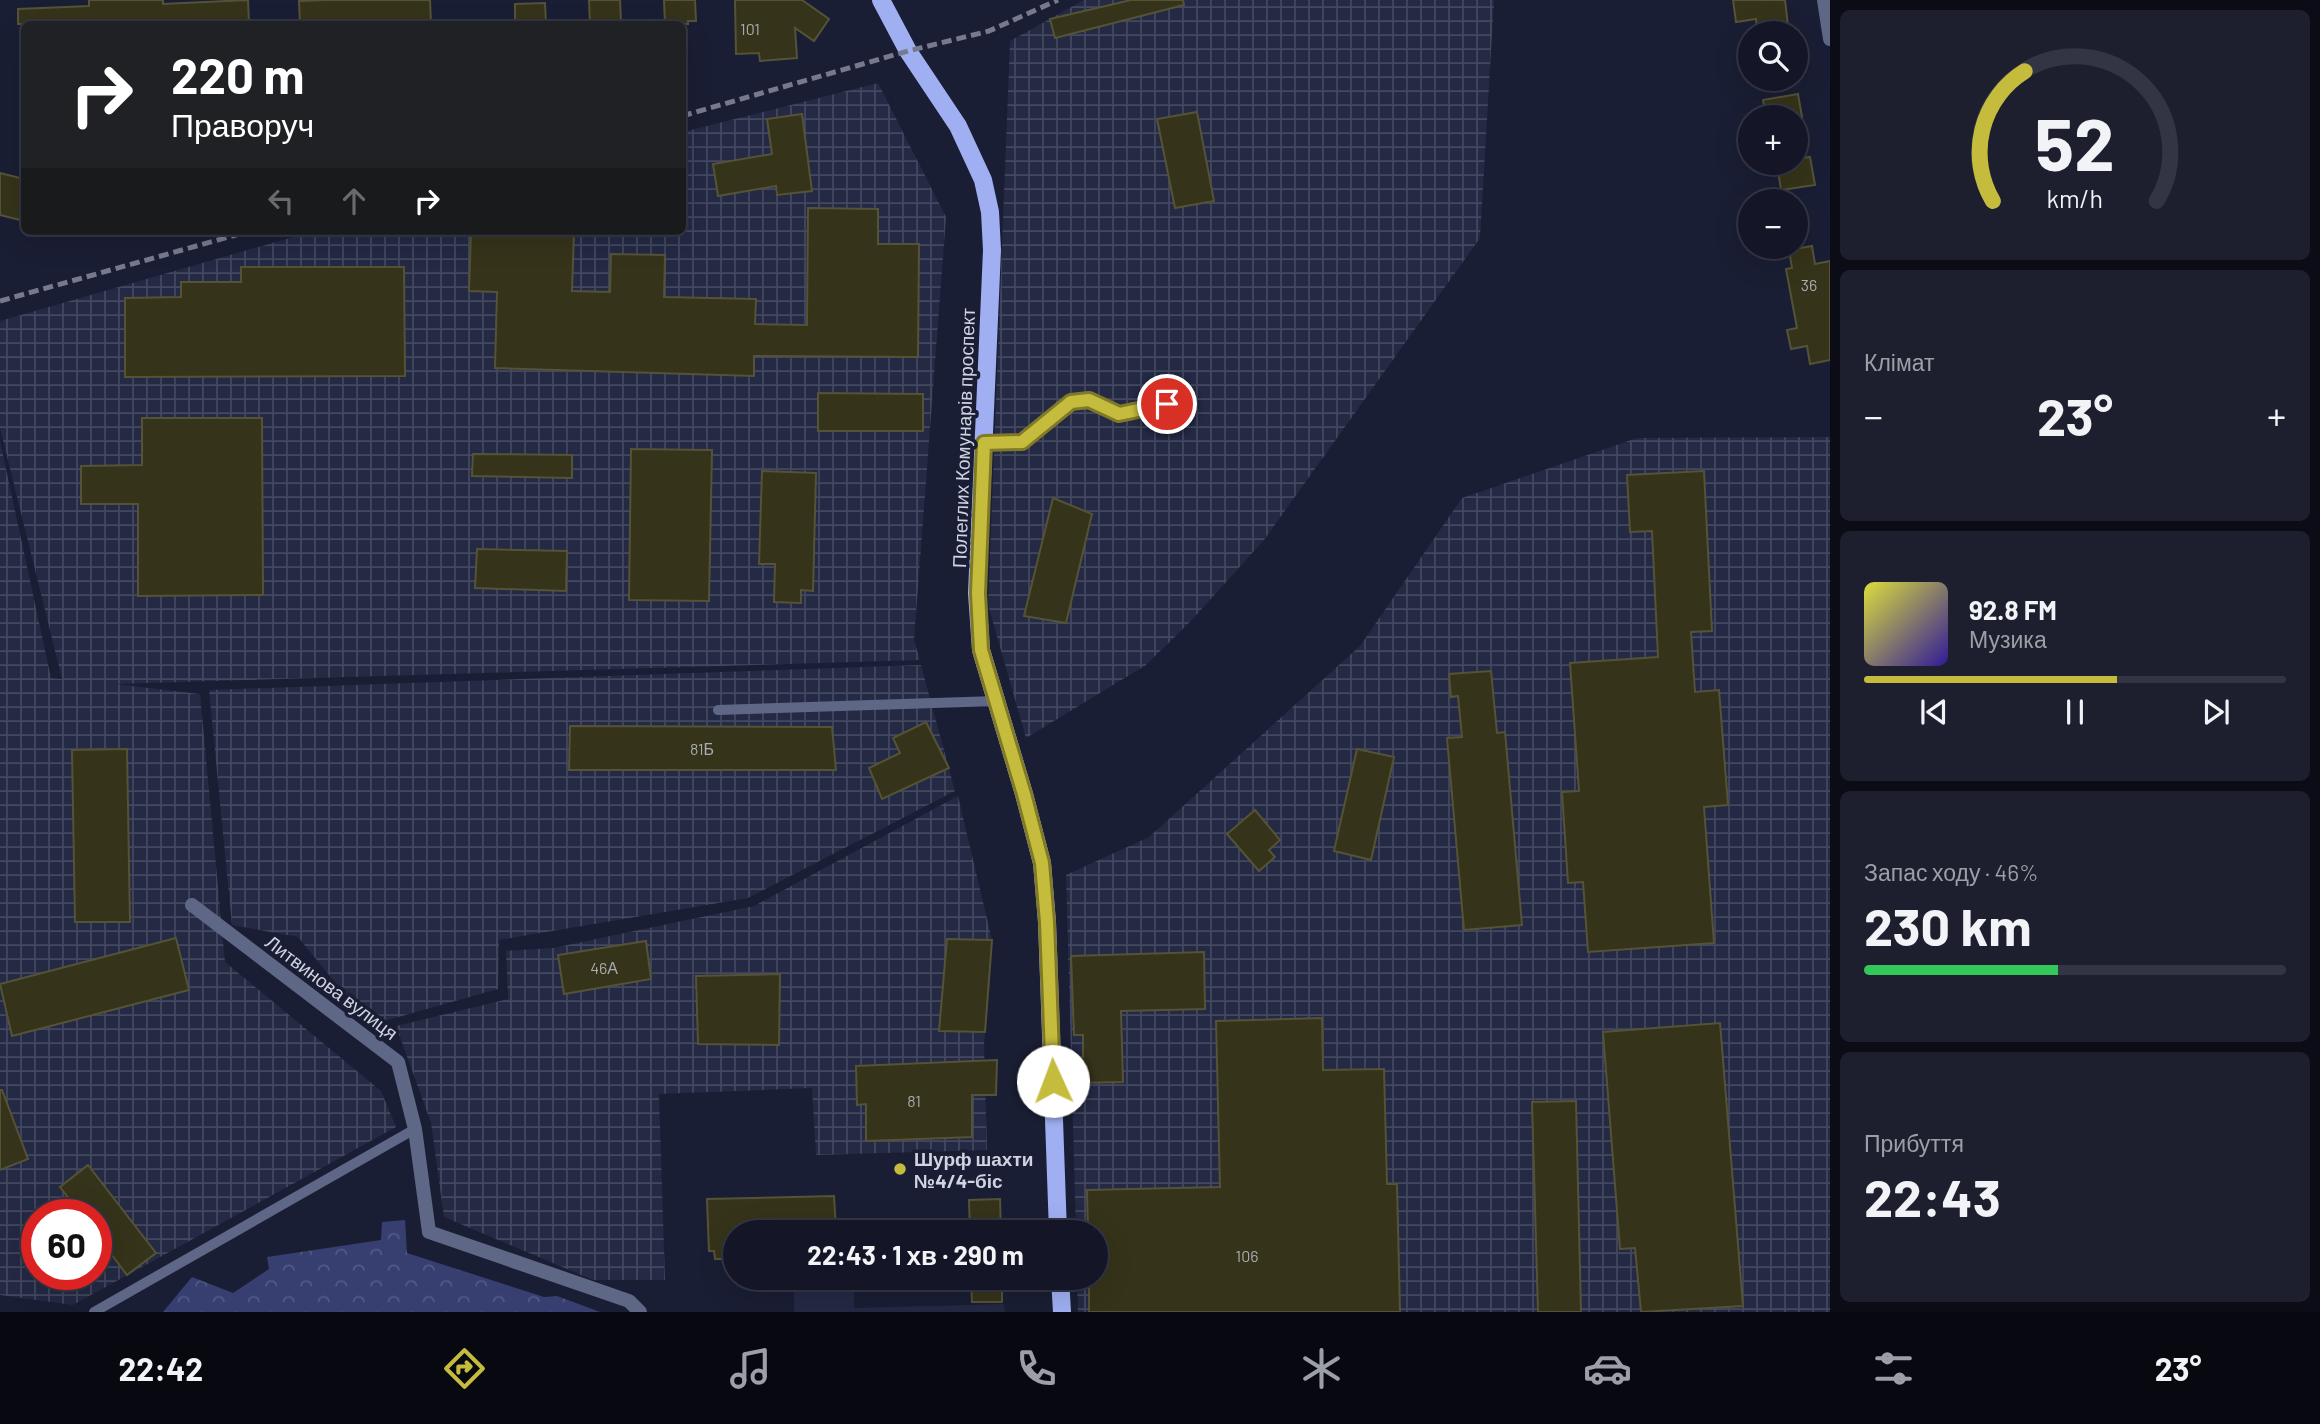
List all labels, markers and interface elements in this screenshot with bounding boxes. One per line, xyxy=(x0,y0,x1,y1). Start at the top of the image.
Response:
house number: 101 xyxy=(740,19,760,38)
map controls xyxy=(1738,21,1808,259)
button: search xyxy=(1738,21,1808,91)
text: 220 m xyxy=(171,45,305,104)
icon: right xyxy=(56,49,147,140)
text: 52 xyxy=(2035,99,2115,187)
text: Праворуч xyxy=(171,105,314,143)
button: + xyxy=(1738,105,1808,175)
icon: left xyxy=(262,182,300,220)
icon: ahead xyxy=(335,182,373,220)
icon: right xyxy=(408,182,446,220)
text: km/h xyxy=(2047,183,2103,213)
button: − xyxy=(1738,189,1808,259)
house number: 36 xyxy=(1801,275,1817,294)
street label: Полеглих Комунарів проспект xyxy=(947,307,979,568)
text: Клімат xyxy=(1864,348,1935,376)
pin xyxy=(1137,374,1197,434)
text: 23° xyxy=(2037,384,2113,446)
icon: arrive xyxy=(1148,385,1186,423)
text: − xyxy=(1864,392,1883,438)
text: + xyxy=(2267,392,2286,438)
text: 92.8 FM xyxy=(1969,594,2057,625)
text: Музика xyxy=(1969,625,2047,653)
icon: previous xyxy=(1915,693,1953,731)
icon: pause xyxy=(2056,693,2094,731)
icon: next xyxy=(2197,693,2235,731)
house number: 81Б xyxy=(690,739,714,758)
text: Запас ходу · 46% xyxy=(1864,858,2039,886)
text: 230 km xyxy=(1864,894,2032,956)
street label: Литвинова вулиця xyxy=(261,930,403,1044)
house number: 46А xyxy=(590,958,618,977)
position arrow xyxy=(1016,1044,1090,1118)
house number: 81 xyxy=(907,1091,921,1110)
text: Прибуття xyxy=(1864,1129,1964,1157)
place label: Шурф шахти №4/4-біс xyxy=(914,1147,1033,1192)
marker: Шурф шахти №4/4-біс xyxy=(892,1161,908,1177)
text: 22:43 xyxy=(1864,1165,2001,1227)
speed limit sign: 60 xyxy=(21,1199,112,1290)
text: 22:43 · 1 хв · 290 m xyxy=(807,1239,1024,1270)
house number: 106 xyxy=(1236,1246,1258,1265)
icon: directions xyxy=(440,1344,489,1393)
icon: music xyxy=(726,1344,775,1393)
icon: phone xyxy=(1012,1344,1061,1393)
icon: climate xyxy=(1297,1344,1346,1393)
icon: car xyxy=(1583,1344,1632,1393)
icon: filters xyxy=(1869,1344,1918,1393)
text: 22:42 xyxy=(118,1349,203,1387)
text: 23° xyxy=(2155,1349,2202,1387)

